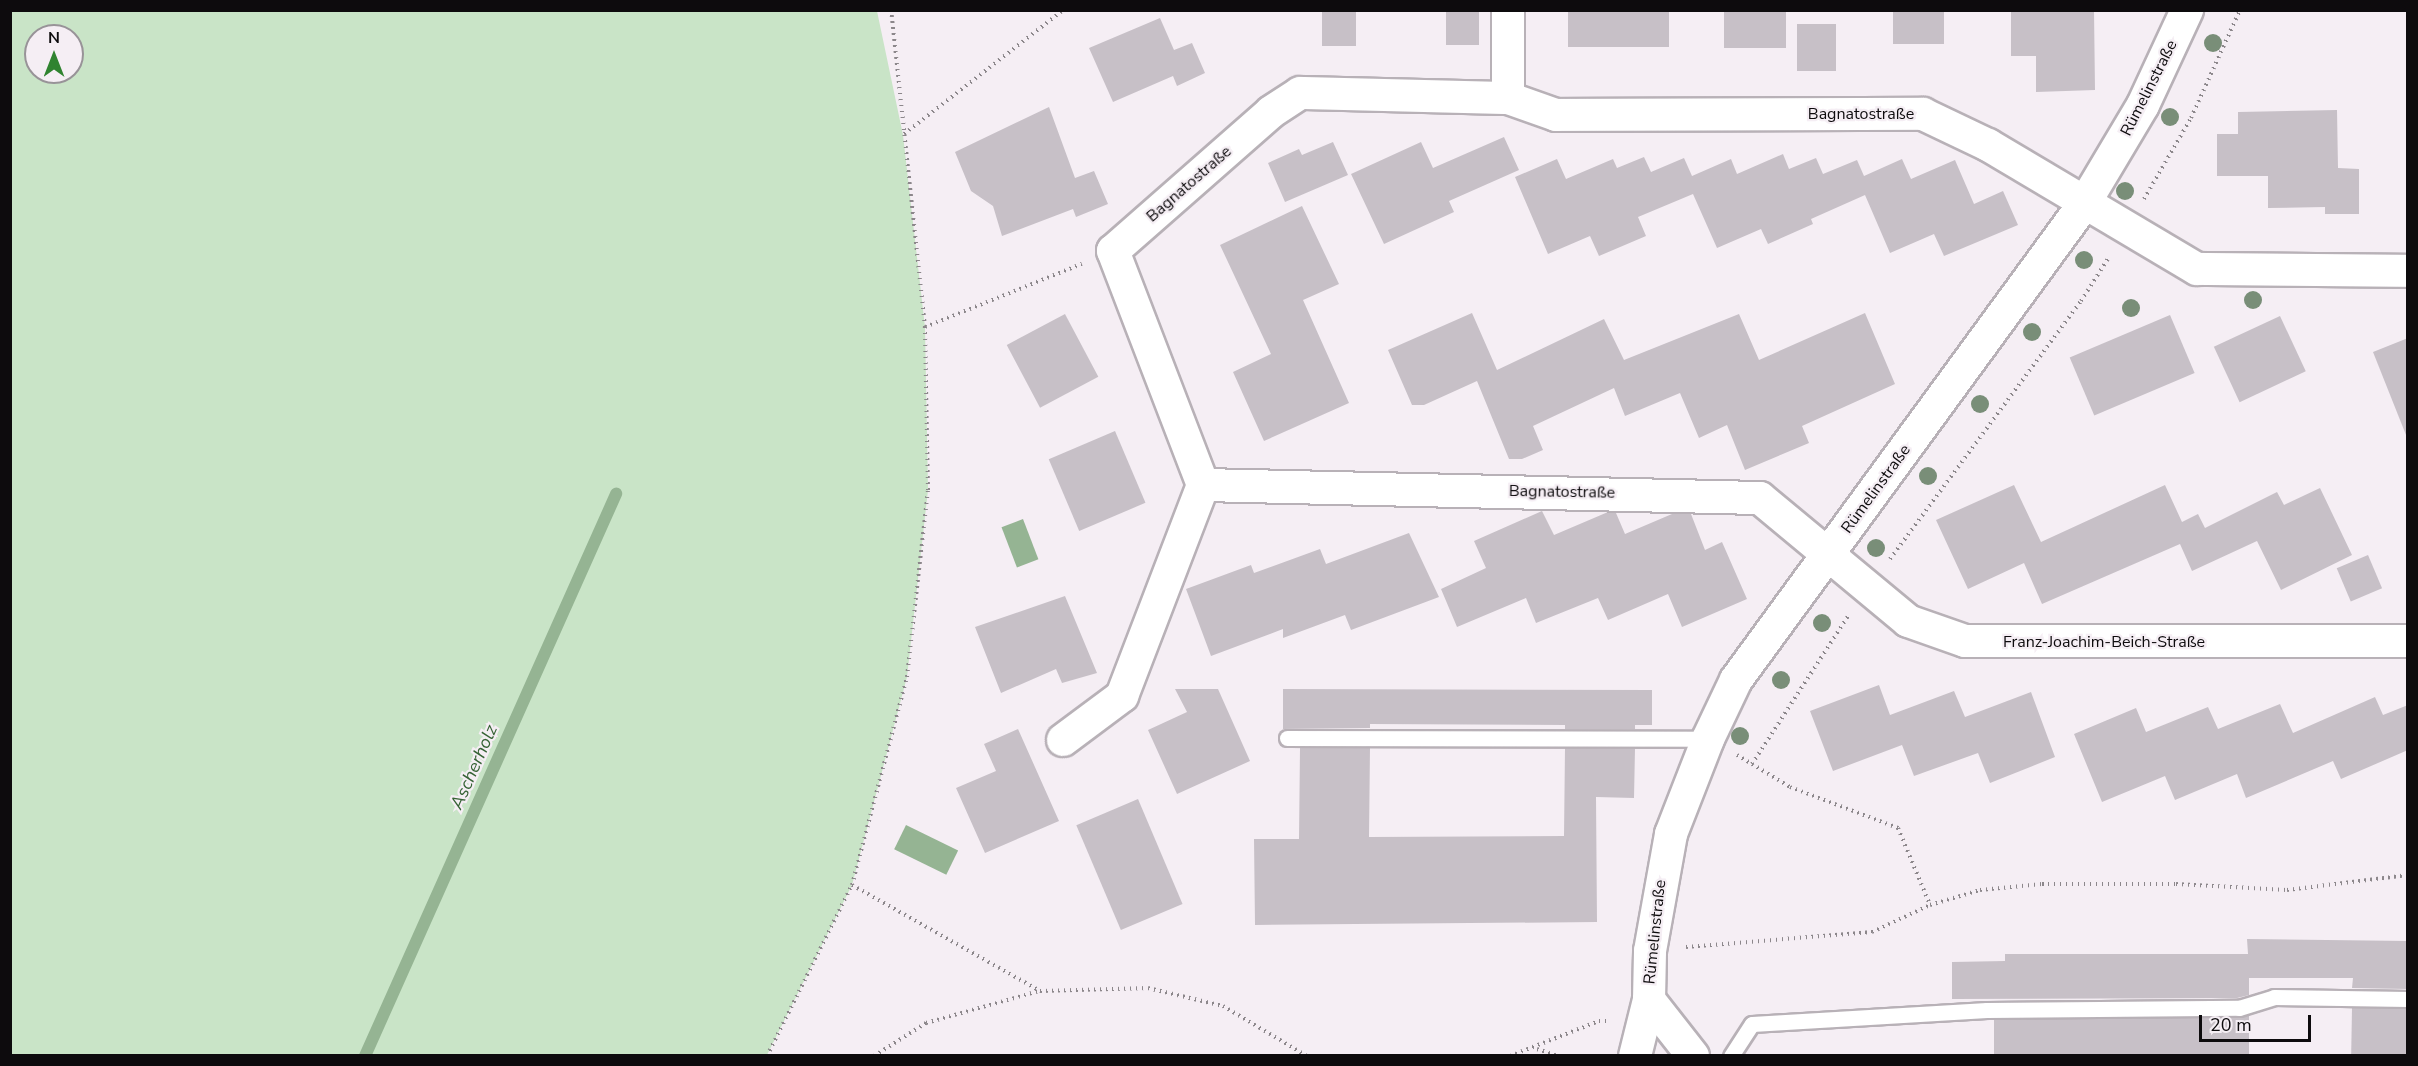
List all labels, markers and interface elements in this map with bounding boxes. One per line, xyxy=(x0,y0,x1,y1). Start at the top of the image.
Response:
north arrow xyxy=(24,24,84,84)
text: N xyxy=(48,27,60,49)
street label: Rümelinstraße xyxy=(2117,37,2181,139)
street label: Bagnatostraße xyxy=(1808,104,1914,124)
street label: Bagnatostraße xyxy=(1143,142,1235,226)
street label: Rümelinstraße xyxy=(1837,441,1915,537)
street label: Bagnatostraße xyxy=(1509,481,1615,503)
street label: Franz-Joachim-Beich-Straße xyxy=(2003,632,2205,652)
water label: Ascherholz xyxy=(446,721,502,813)
street label: Rümelinstraße xyxy=(1640,879,1670,985)
scale bar xyxy=(2202,1003,2314,1041)
text: 20 m xyxy=(2210,1013,2252,1037)

